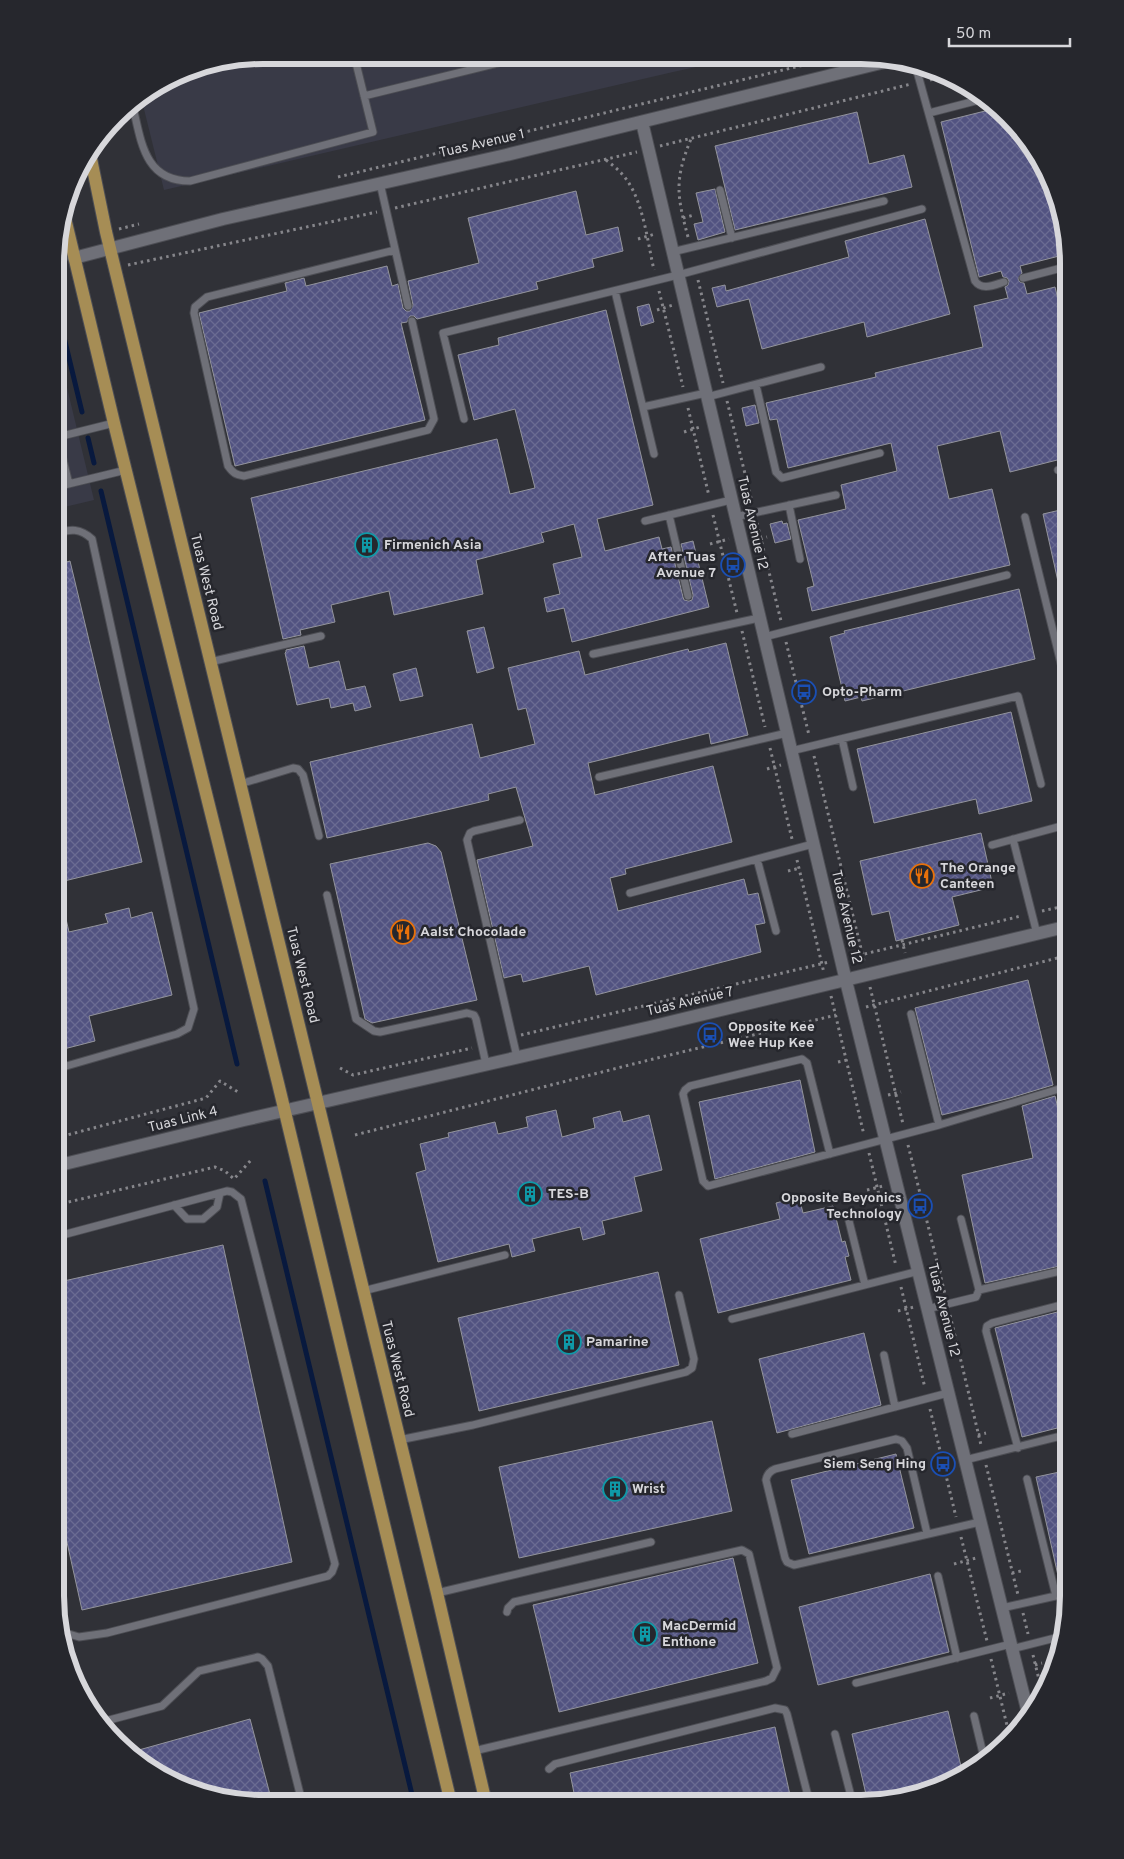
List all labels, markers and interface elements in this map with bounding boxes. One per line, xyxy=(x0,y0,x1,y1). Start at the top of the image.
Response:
scale bar xyxy=(949,15,1070,47)
text: 50 m xyxy=(956,25,991,44)
street label: Tuas Avenue 1 xyxy=(437,126,527,162)
street label: Tuas Avenue 12 xyxy=(733,474,771,572)
street label: Tuas West Road xyxy=(186,532,226,632)
building icon: Firmenich Asia xyxy=(354,532,380,558)
place label: Firmenich Asia xyxy=(384,537,481,554)
place label: After Tuas Avenue 7 xyxy=(648,549,716,582)
bus stop icon: After Tuas Avenue 7 xyxy=(720,552,746,578)
bus stop icon: Opto-Pharm xyxy=(791,679,817,705)
place label: Opto-Pharm xyxy=(822,684,902,701)
place label: The Orange Canteen xyxy=(940,860,1016,893)
restaurant icon: The Orange Canteen xyxy=(909,863,935,889)
street label: Tuas Avenue 12 xyxy=(827,868,865,966)
restaurant icon: Aalst Chocolade xyxy=(390,919,416,945)
place label: Aalst Chocolade xyxy=(420,924,526,941)
street label: Tuas West Road xyxy=(282,925,322,1025)
street label: Tuas Avenue 7 xyxy=(645,984,735,1020)
place label: Opposite Kee Wee Hup Kee xyxy=(728,1019,815,1052)
bus stop icon: Opposite Kee Wee Hup Kee xyxy=(697,1022,723,1048)
street label: Tuas Link 4 xyxy=(146,1103,220,1137)
building icon: TES-B xyxy=(517,1181,543,1207)
place label: TES-B xyxy=(548,1186,589,1203)
place label: Opposite Beyonics Technology xyxy=(781,1190,902,1223)
bus stop icon: Opposite Beyonics Technology xyxy=(907,1193,933,1219)
street label: Tuas Avenue 12 xyxy=(923,1261,963,1359)
street label: Tuas West Road xyxy=(377,1319,417,1419)
building icon: Pamarine xyxy=(556,1329,582,1355)
place label: Pamarine xyxy=(586,1334,649,1351)
bus stop icon: Siem Seng Hing xyxy=(930,1451,956,1477)
place label: Siem Seng Hing xyxy=(823,1456,926,1473)
building icon: Wrist xyxy=(602,1476,628,1502)
place label: Wrist xyxy=(632,1481,665,1498)
place label: MacDermid Enthone xyxy=(662,1618,736,1651)
building icon: MacDermid Enthone xyxy=(632,1621,658,1647)

